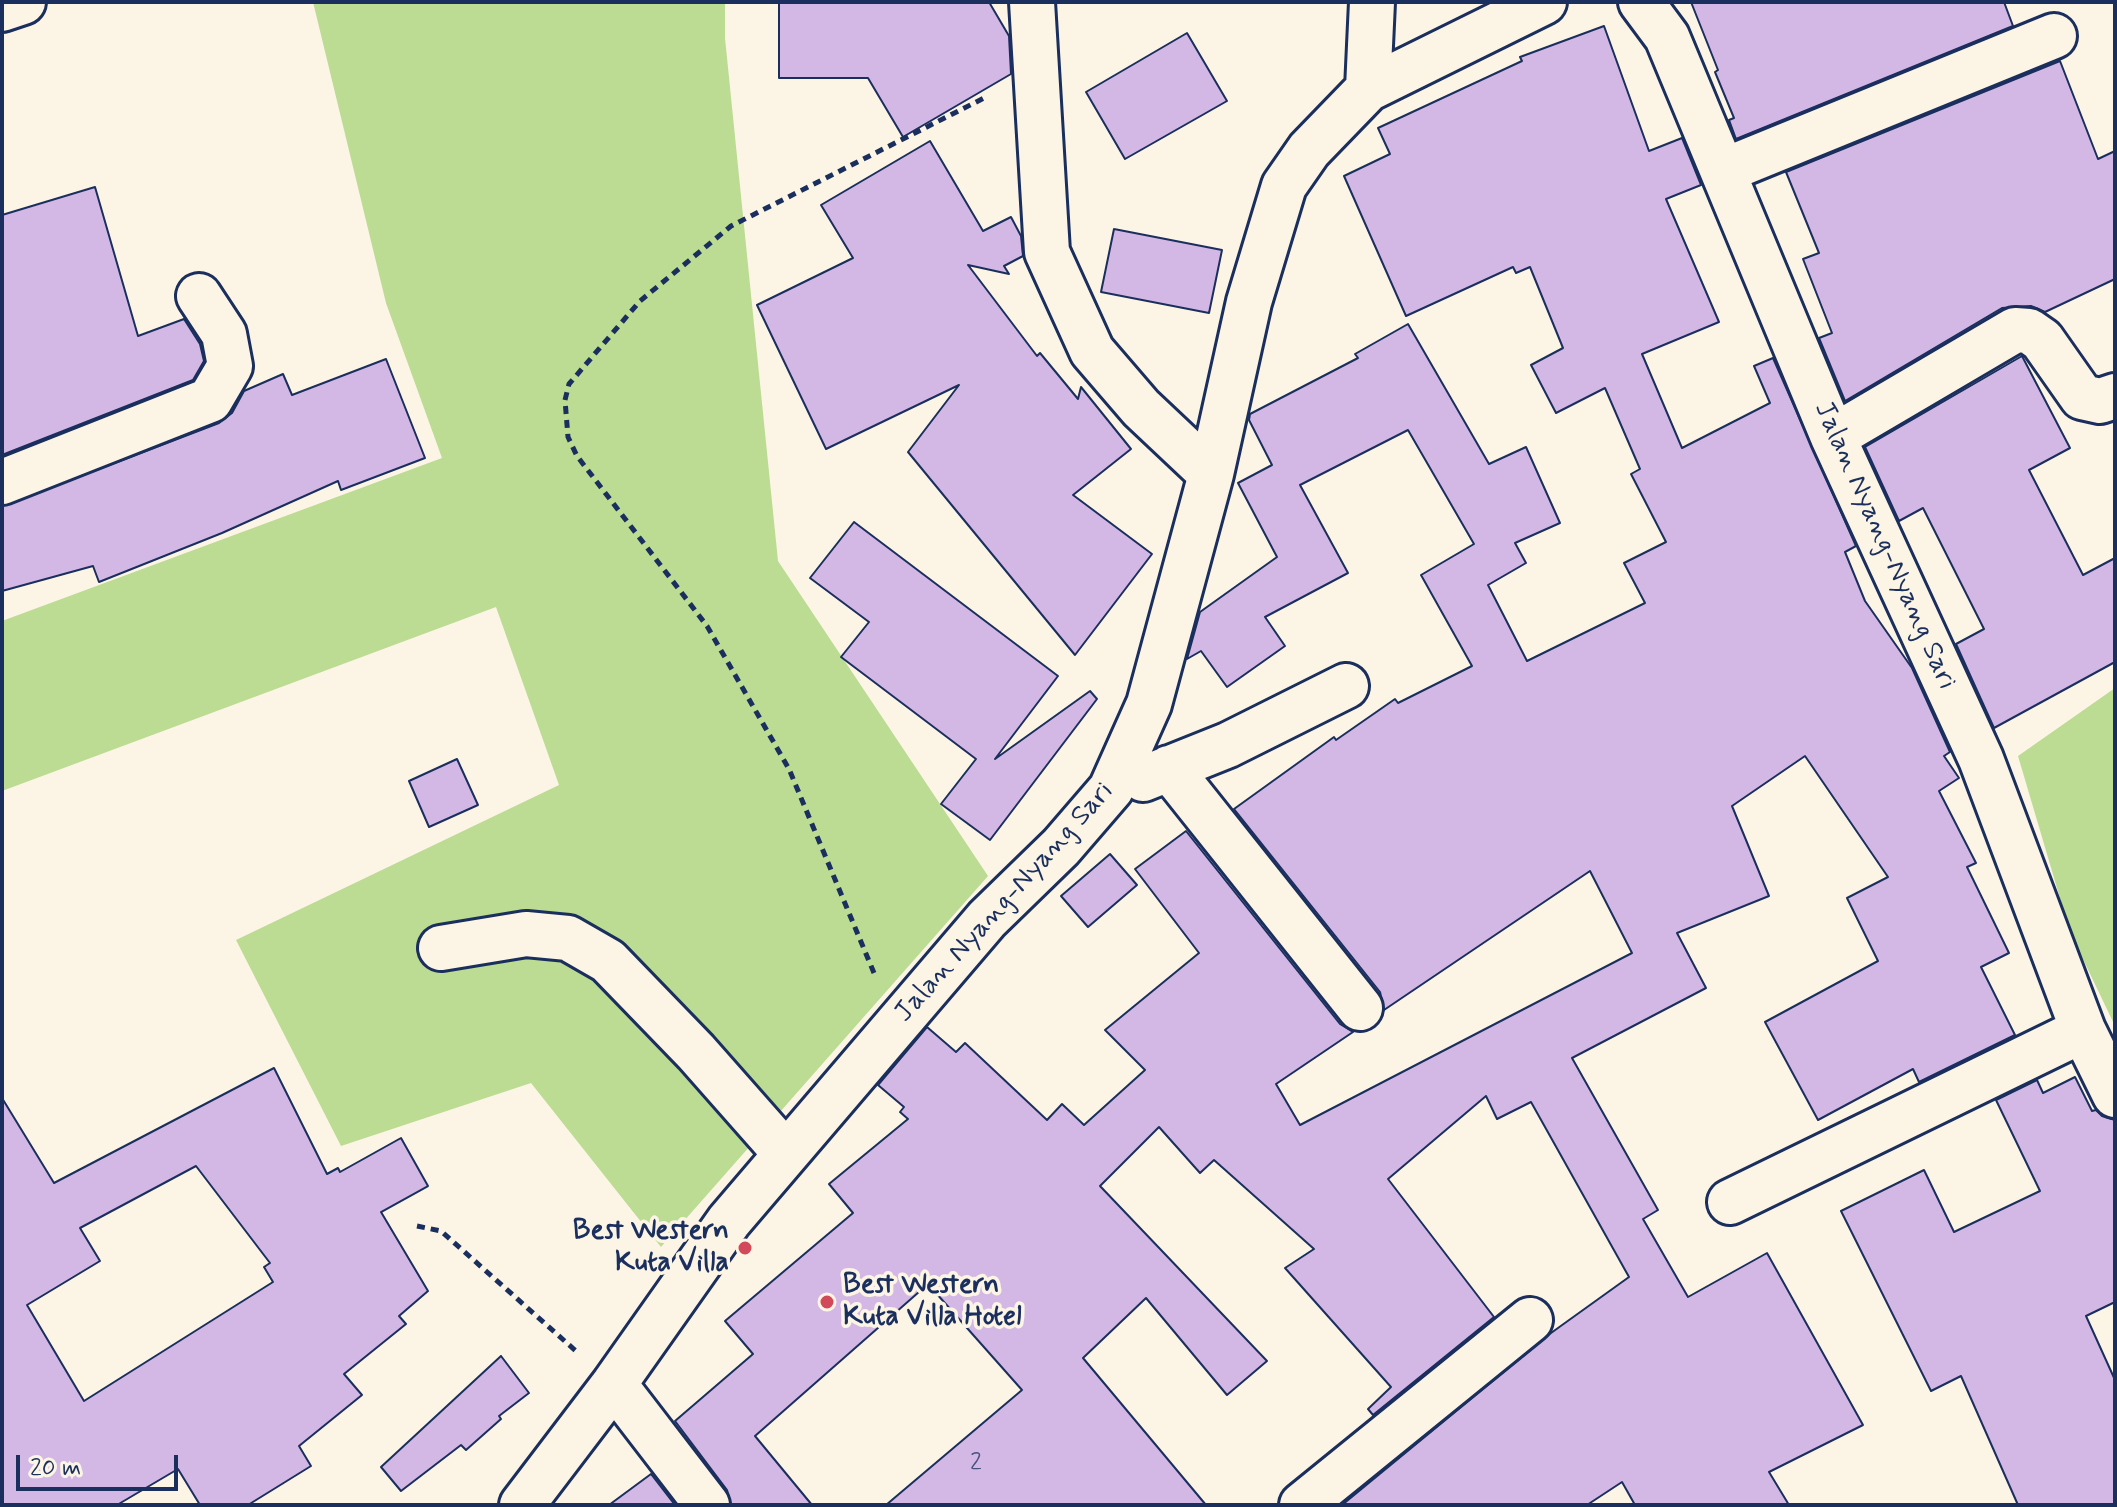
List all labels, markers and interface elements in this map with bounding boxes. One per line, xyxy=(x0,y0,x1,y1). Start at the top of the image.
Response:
street label: Jalan Nyang-Nyang Sari xyxy=(1805,397,1963,695)
street label: Jalan Nyang-Nyang Sari xyxy=(888,776,1122,1030)
place label: Best Western Kuta Villa xyxy=(573,1215,729,1281)
marker: Best Western Kuta Villa xyxy=(736,1239,754,1257)
place label: Best Western Kuta Villa Hotel xyxy=(843,1269,1022,1335)
marker: Best Western Kuta Villa Hotel xyxy=(818,1293,836,1311)
scale bar xyxy=(20,1439,182,1489)
house number: 2 xyxy=(970,1450,982,1478)
text: 20 m xyxy=(30,1453,81,1484)

